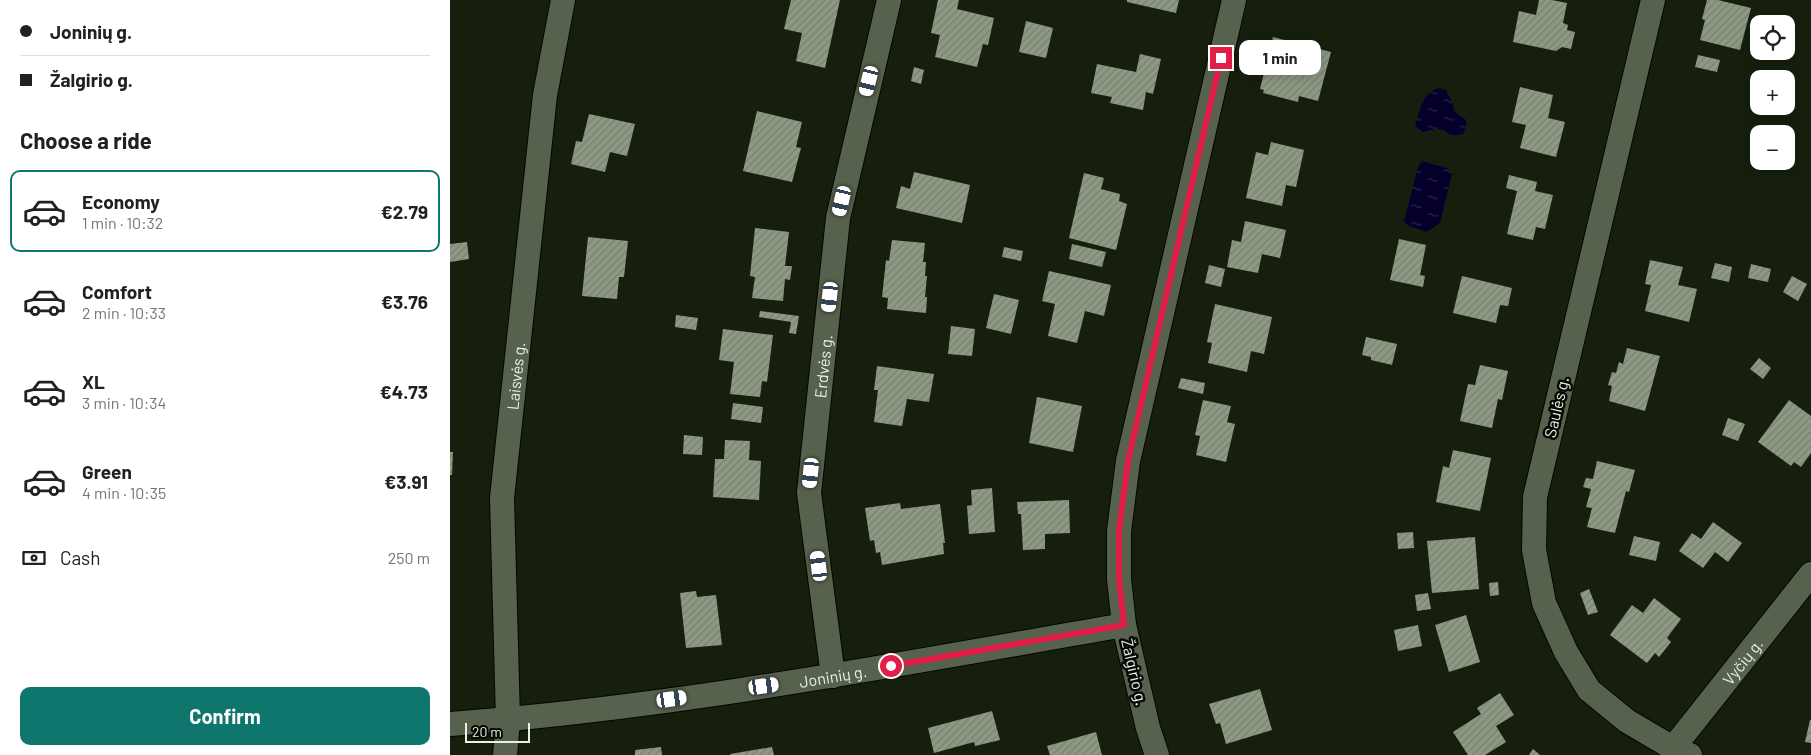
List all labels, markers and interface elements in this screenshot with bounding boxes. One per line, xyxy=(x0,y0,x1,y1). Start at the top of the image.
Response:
map controls xyxy=(1750,15,1795,170)
button: locate xyxy=(1750,15,1795,60)
text: Joninių g. xyxy=(50,20,132,43)
callout: 1 min xyxy=(1238,40,1321,76)
route end xyxy=(1210,47,1232,69)
text: 1 min xyxy=(1262,48,1298,67)
car xyxy=(858,65,879,97)
text: Žalgirio g. xyxy=(50,68,133,91)
button: + xyxy=(1750,70,1795,115)
button: − xyxy=(1750,125,1795,170)
text: Choose a ride xyxy=(20,127,152,153)
car xyxy=(831,185,852,217)
icon: car xyxy=(22,189,67,234)
text: Economy xyxy=(82,190,160,213)
text: €2.79 xyxy=(381,200,428,223)
text: 1 min · 10:32 xyxy=(82,213,163,232)
icon: car xyxy=(22,279,67,324)
text: Comfort xyxy=(82,280,152,303)
car xyxy=(820,281,839,313)
text: €3.76 xyxy=(381,290,428,313)
text: 2 min · 10:33 xyxy=(82,303,166,322)
street label: Erdvės g. xyxy=(810,334,835,399)
street label: Laisvės g. xyxy=(502,341,528,411)
icon: car xyxy=(22,369,67,414)
text: XL xyxy=(82,370,105,393)
street label: Saulės g. xyxy=(1540,375,1572,439)
text: €4.73 xyxy=(380,380,428,403)
text: 3 min · 10:34 xyxy=(82,393,166,412)
car xyxy=(801,457,820,489)
icon: car xyxy=(22,459,67,504)
text: Green xyxy=(82,460,132,483)
text: €3.91 xyxy=(384,470,428,493)
text: 4 min · 10:35 xyxy=(82,483,166,502)
icon: cash xyxy=(20,544,48,572)
text: Cash xyxy=(60,546,101,569)
text: 250 m xyxy=(388,548,430,567)
car xyxy=(809,550,828,582)
street label: Vyčių g. xyxy=(1718,634,1766,688)
street label: Žalgirio g. xyxy=(1118,637,1152,707)
route start xyxy=(880,655,902,677)
street label: Joninių g. xyxy=(798,661,868,690)
car xyxy=(748,676,779,696)
button: Confirm xyxy=(20,687,430,745)
car xyxy=(656,689,687,709)
scale bar xyxy=(465,720,530,743)
text: 20 m xyxy=(472,723,502,740)

